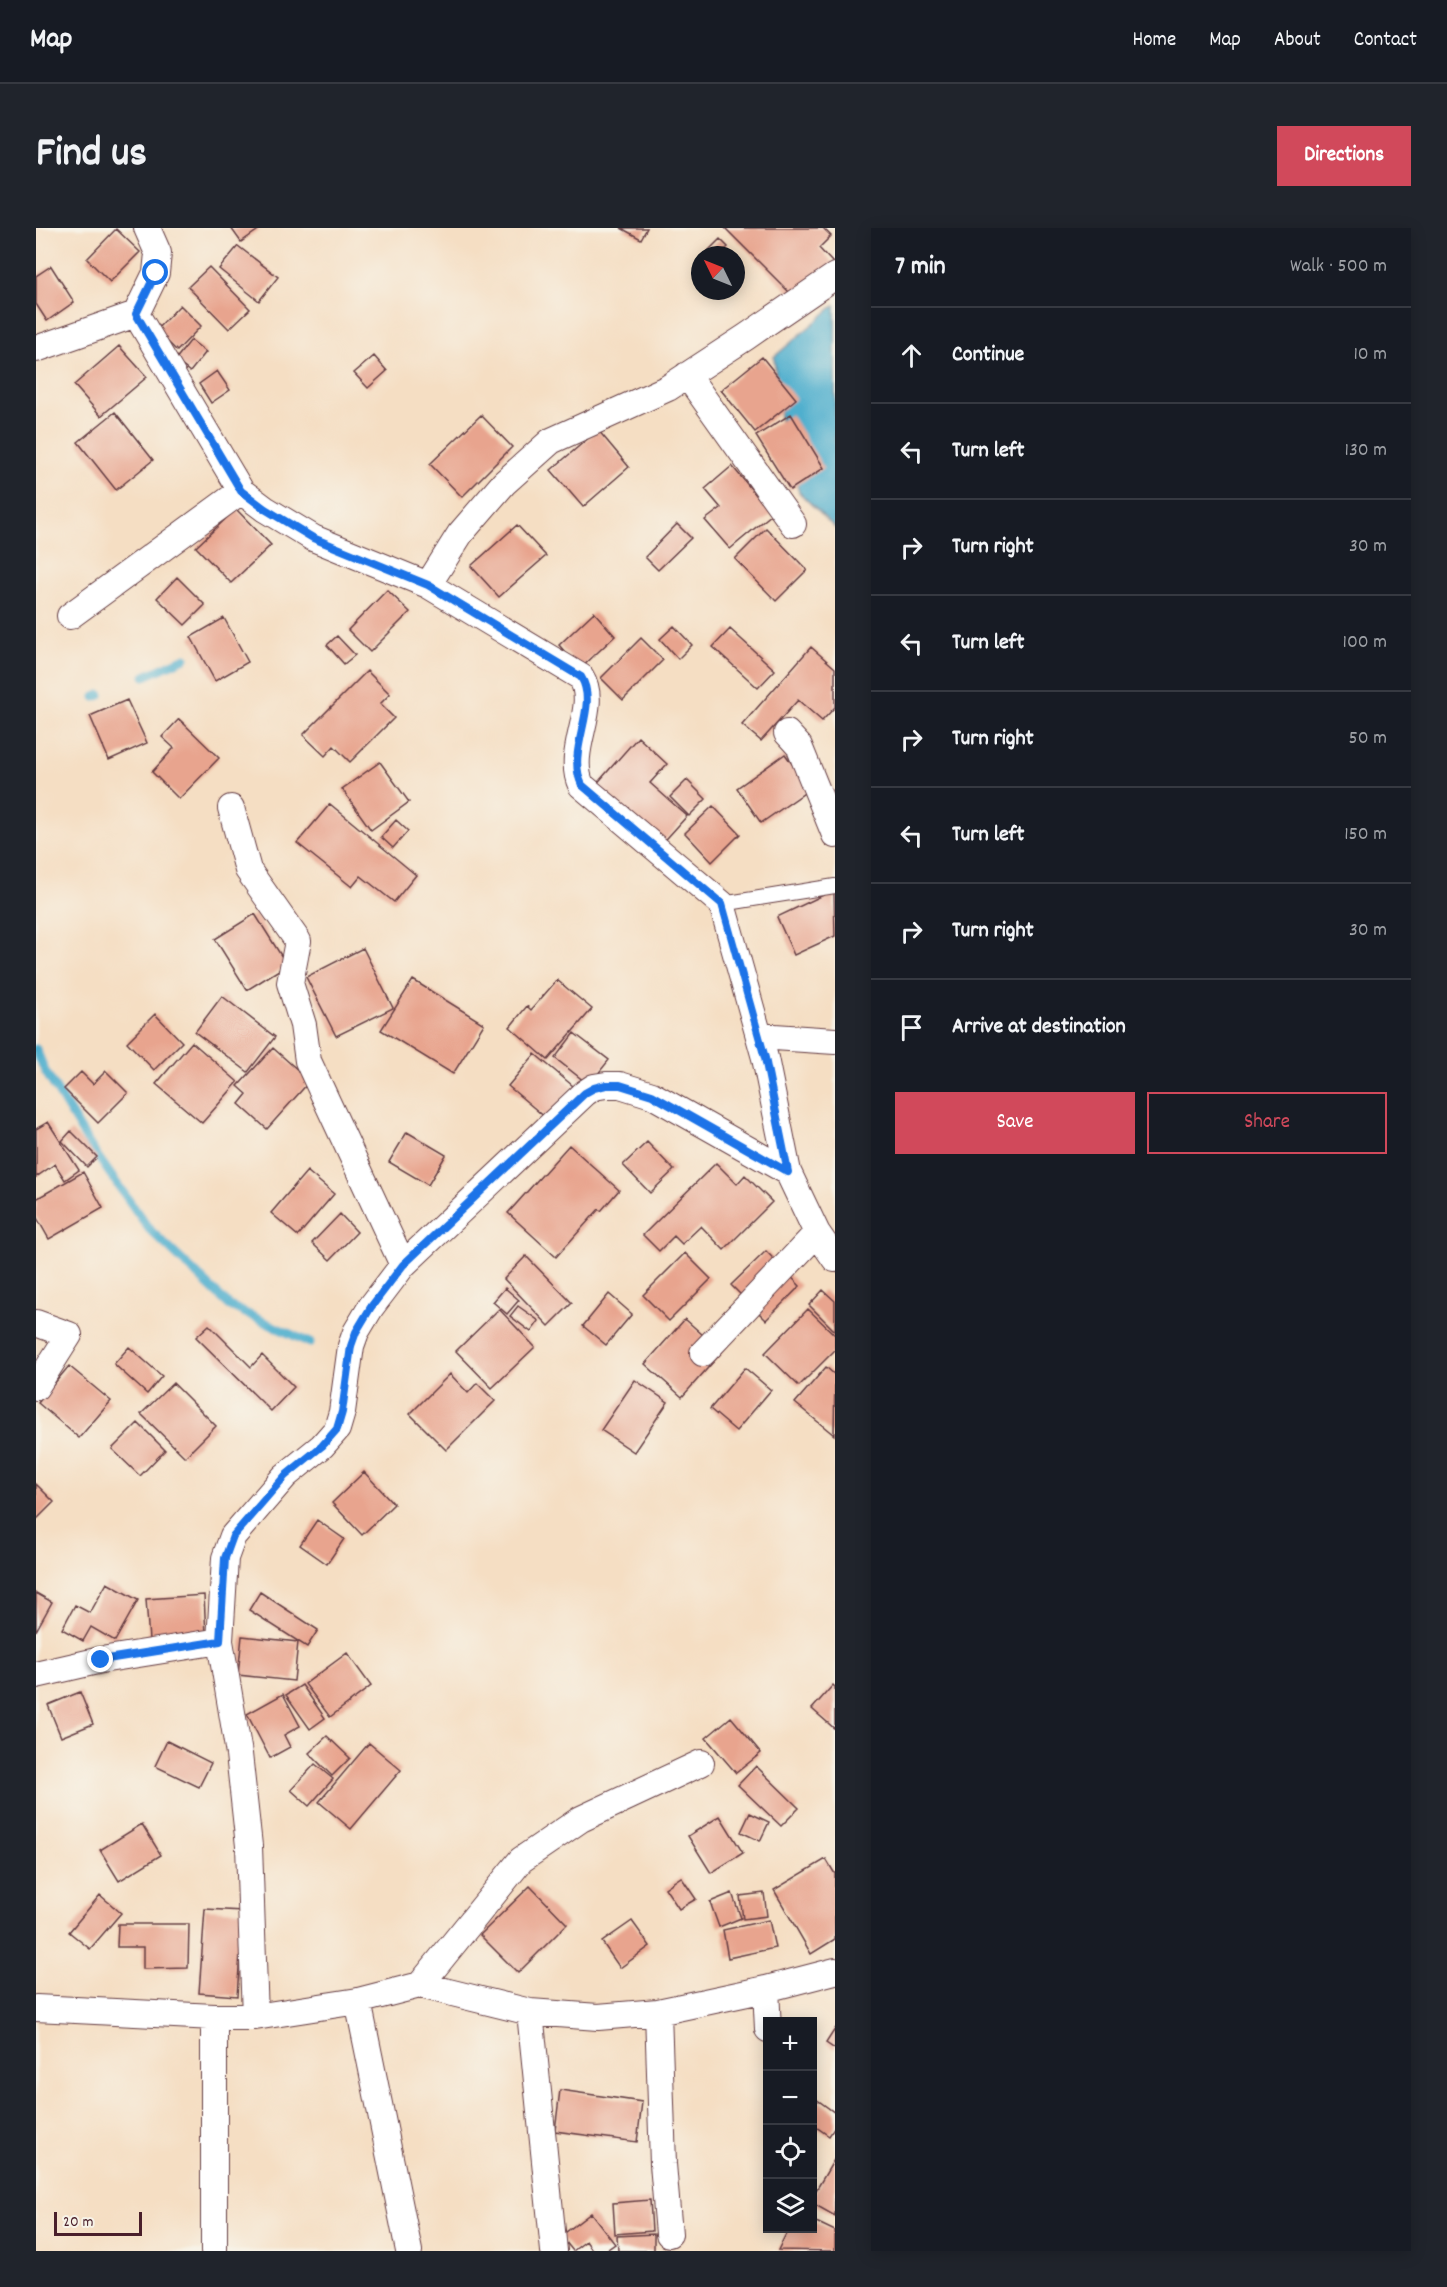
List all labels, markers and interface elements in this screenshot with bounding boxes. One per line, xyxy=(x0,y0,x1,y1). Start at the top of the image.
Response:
text: Map xyxy=(30,21,72,61)
text: Home xyxy=(1132,26,1176,56)
text: Map xyxy=(1209,26,1241,56)
text: About xyxy=(1274,26,1321,56)
text: Contact xyxy=(1354,26,1417,56)
text: Find us xyxy=(36,126,147,186)
button: Directions xyxy=(1277,126,1411,186)
north arrow xyxy=(691,246,745,300)
text: 7 min xyxy=(895,249,946,286)
text: Walk · 500 m xyxy=(1290,253,1387,281)
route start xyxy=(142,259,168,285)
icon: ahead xyxy=(895,339,928,372)
text: Continue xyxy=(952,340,1024,371)
text: 10 m xyxy=(1353,341,1387,369)
icon: left xyxy=(895,435,928,468)
text: Turn left xyxy=(952,436,1024,467)
text: 130 m xyxy=(1345,437,1387,465)
icon: right xyxy=(895,531,928,564)
text: Turn right xyxy=(952,532,1034,563)
text: 30 m xyxy=(1349,533,1387,561)
icon: left xyxy=(895,627,928,660)
text: Turn left xyxy=(952,628,1024,659)
text: 100 m xyxy=(1343,629,1387,657)
icon: right xyxy=(895,723,928,756)
text: Turn right xyxy=(952,724,1034,755)
text: 50 m xyxy=(1349,725,1387,753)
icon: left xyxy=(895,819,928,852)
text: Turn left xyxy=(952,820,1024,851)
text: 150 m xyxy=(1344,821,1387,849)
icon: right xyxy=(895,915,928,948)
text: Turn right xyxy=(952,916,1034,947)
text: 30 m xyxy=(1349,917,1387,945)
icon: arrive xyxy=(895,1011,928,1044)
text: Arrive at destination xyxy=(952,1012,1126,1043)
button: Save xyxy=(895,1092,1135,1154)
button: Share xyxy=(1147,1092,1387,1154)
route end xyxy=(87,1646,113,1672)
map controls xyxy=(763,2017,817,2233)
button: + xyxy=(763,2017,817,2071)
button: − xyxy=(763,2071,817,2125)
button: locate xyxy=(763,2125,817,2179)
button: layers xyxy=(763,2179,817,2233)
scale bar xyxy=(54,2209,142,2236)
text: 20 m xyxy=(63,2211,93,2234)

